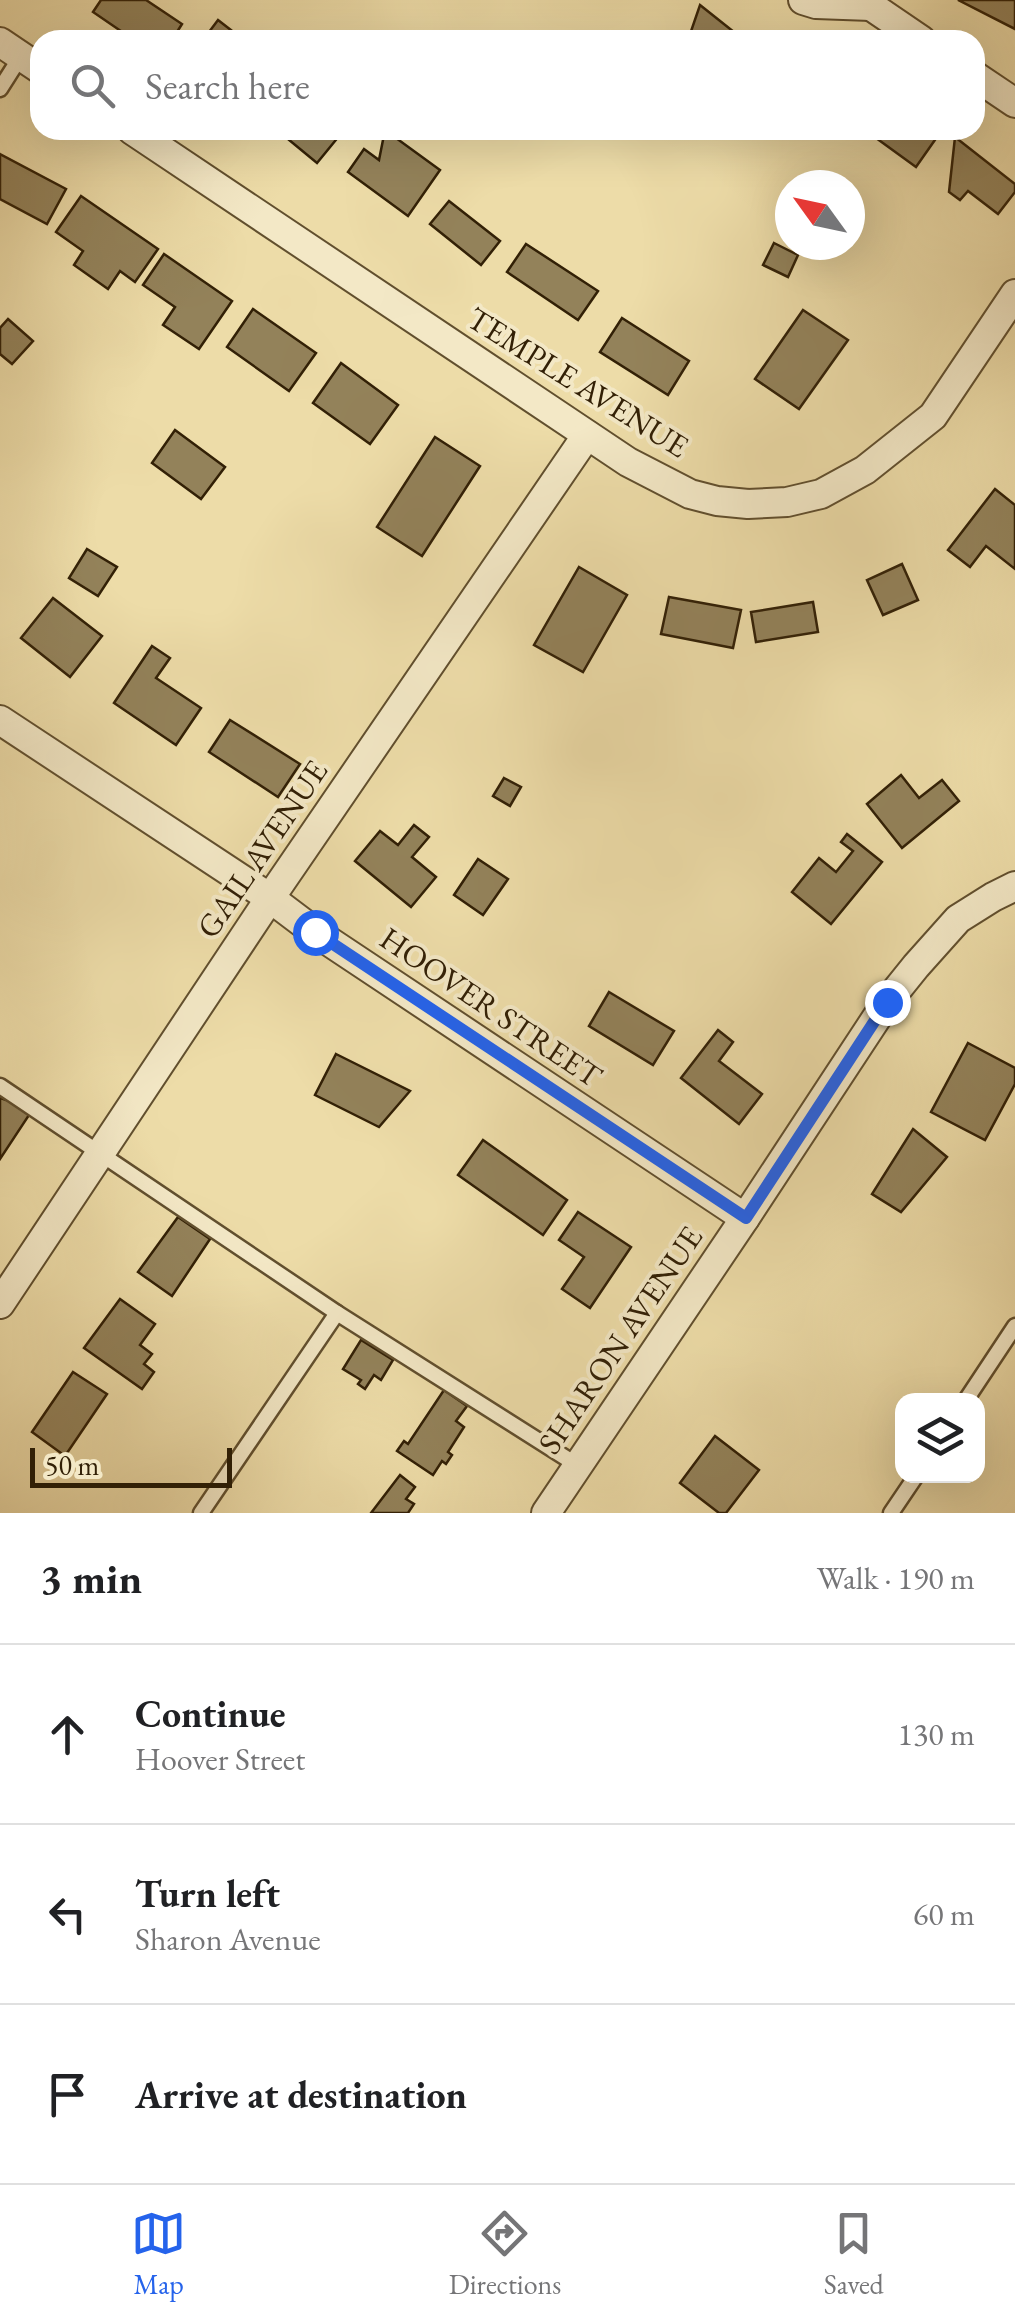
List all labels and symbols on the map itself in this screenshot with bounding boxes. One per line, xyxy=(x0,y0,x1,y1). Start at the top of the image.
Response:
north arrow xyxy=(775,170,865,260)
street label: TEMPLE AVENUE xyxy=(459,297,697,467)
street label: GAIL AVENUE xyxy=(187,752,337,946)
route start xyxy=(293,910,339,956)
street label: HOOVER STREET xyxy=(372,917,611,1097)
route end xyxy=(865,980,911,1026)
street label: SHARON AVENUE xyxy=(528,1218,712,1462)
scale bar xyxy=(30,1443,232,1488)

